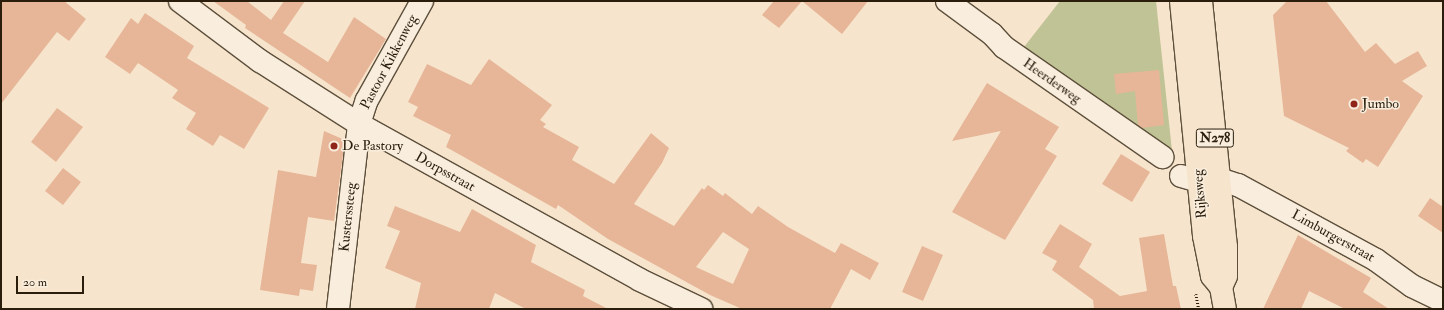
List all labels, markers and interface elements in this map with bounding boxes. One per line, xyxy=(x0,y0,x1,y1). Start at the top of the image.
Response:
street label: Pastoor Kikkenweg xyxy=(357,12,421,112)
street label: Heerderweg xyxy=(1020,55,1084,107)
place label: Jumbo xyxy=(1362,96,1399,112)
marker: Jumbo xyxy=(1349,99,1359,109)
road number: N278 xyxy=(1195,127,1235,149)
place label: De Pastory xyxy=(342,138,403,154)
marker: De Pastory xyxy=(329,141,339,151)
street label: Dorpsstraat xyxy=(412,149,478,195)
street label: Rijksweg xyxy=(1189,169,1211,219)
street label: Kusterssteeg xyxy=(336,181,360,253)
street label: Limburgerstraat xyxy=(1288,206,1378,266)
scale bar xyxy=(18,268,86,294)
text: 20 m xyxy=(23,275,47,290)

